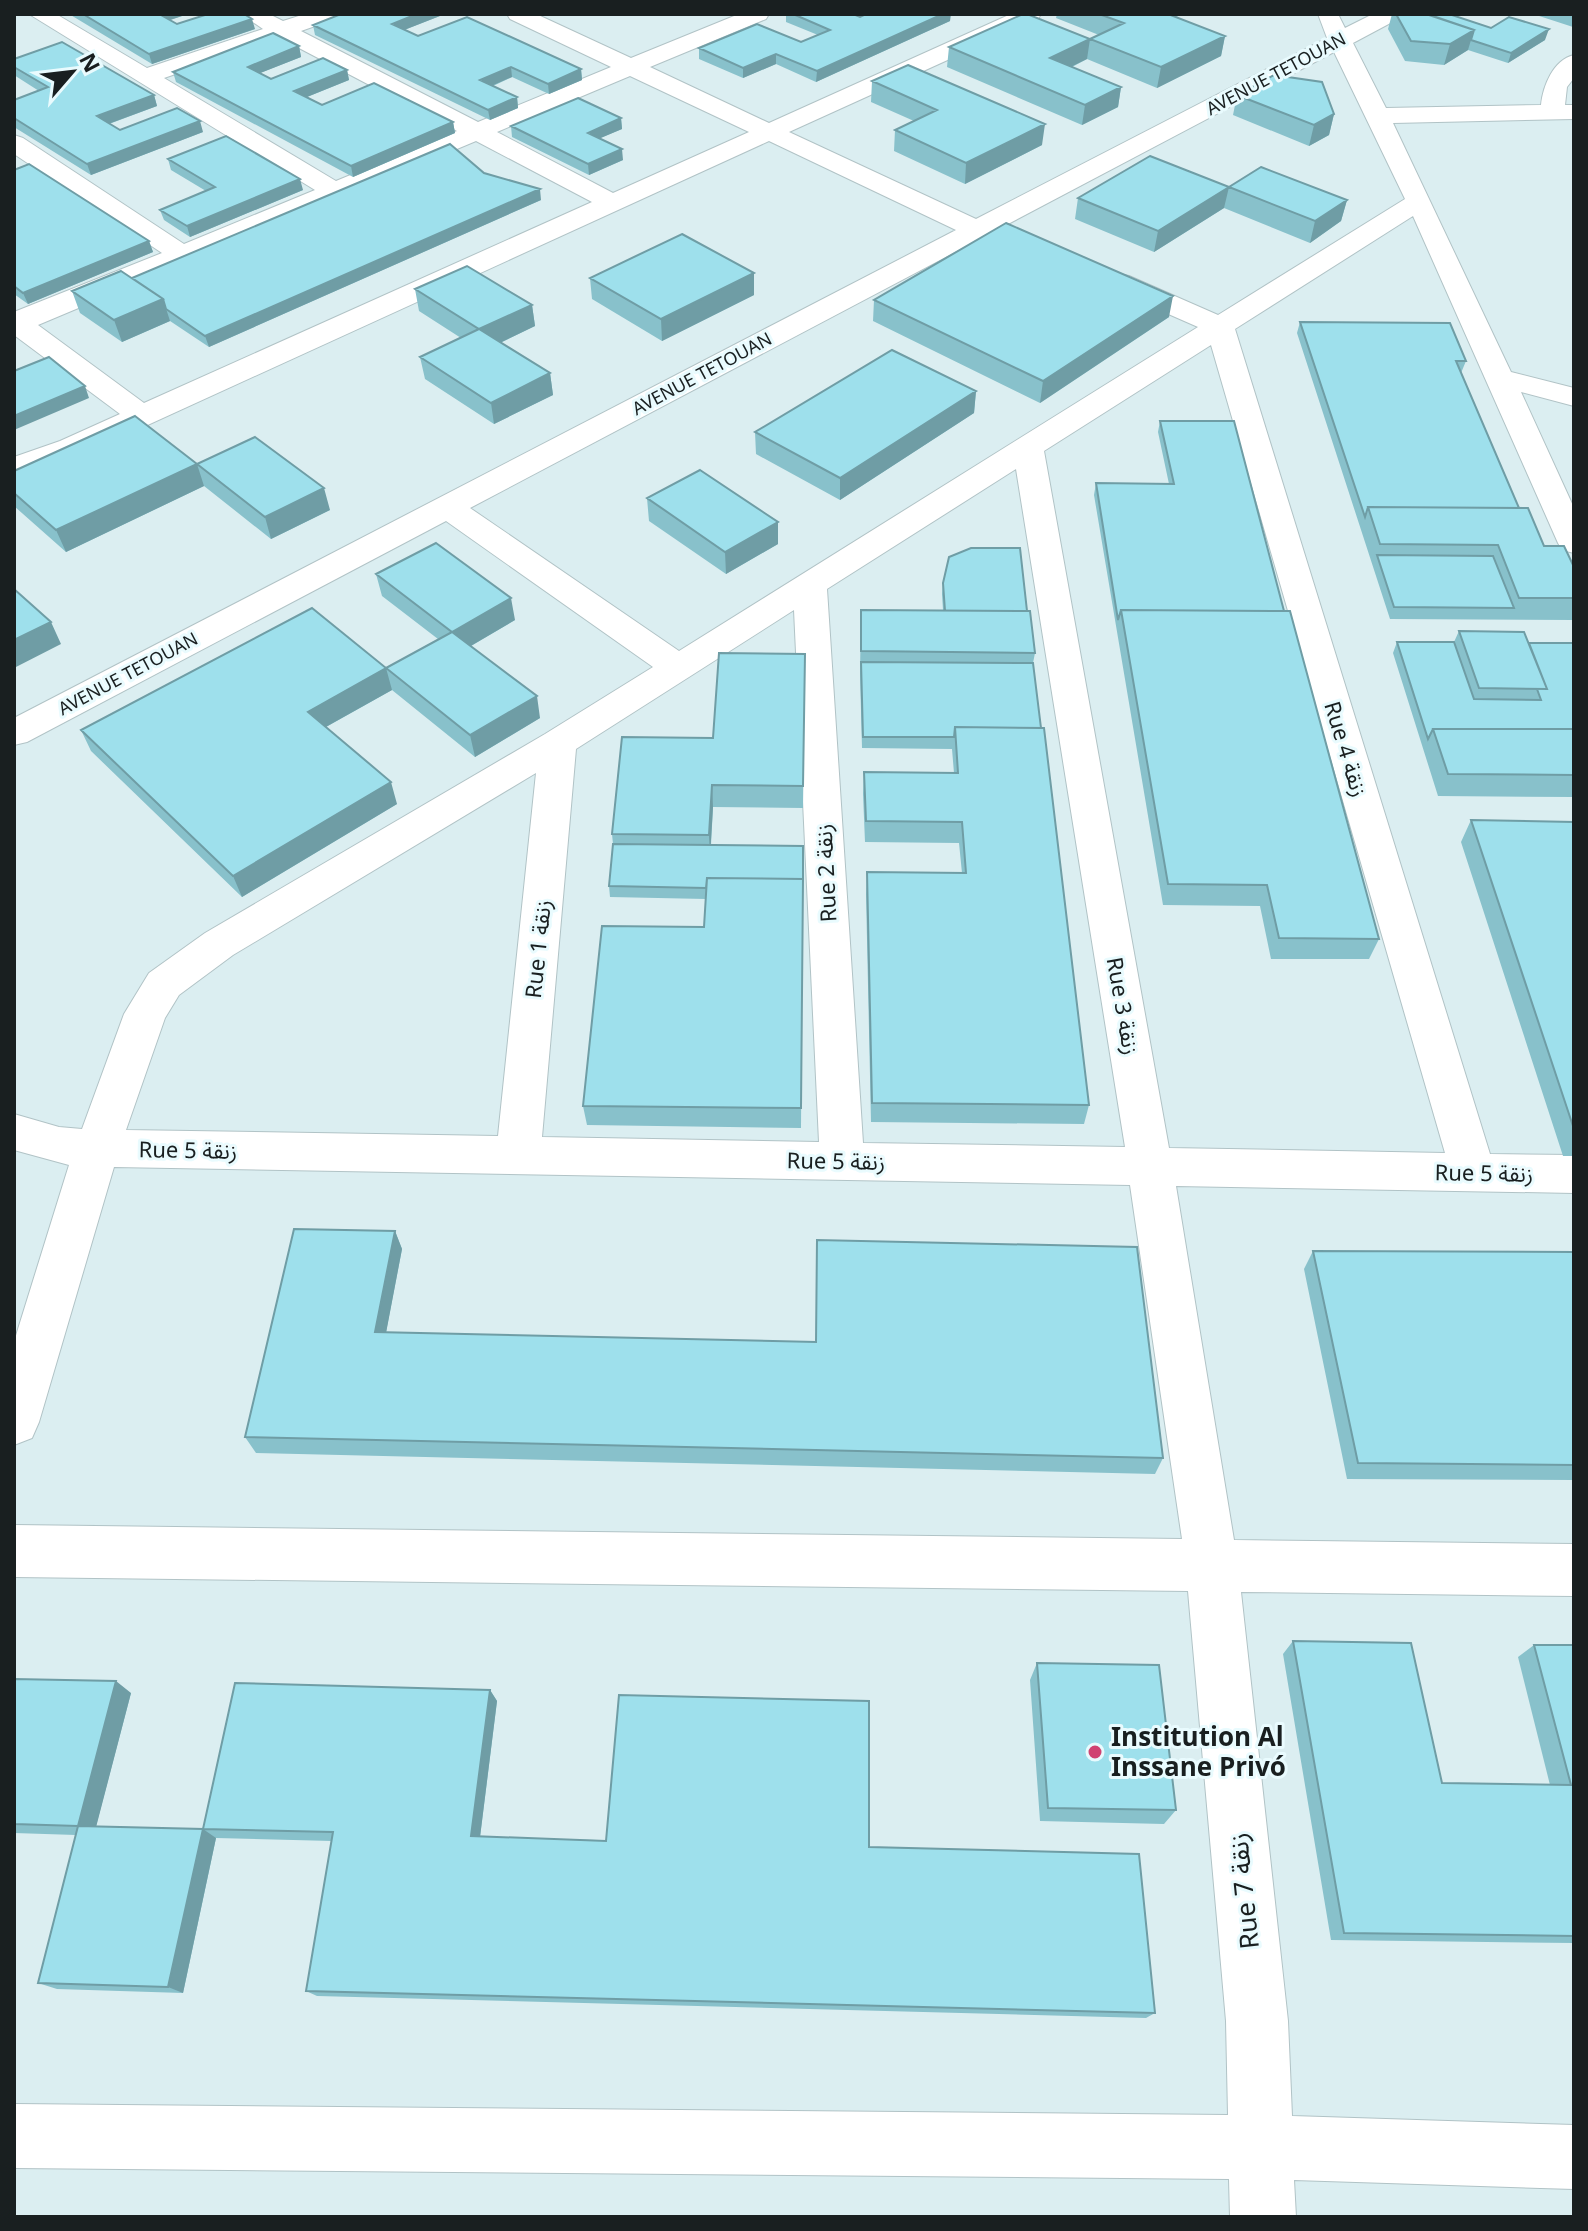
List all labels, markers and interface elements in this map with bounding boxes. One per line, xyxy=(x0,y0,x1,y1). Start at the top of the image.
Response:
street label: AVENUE TETOUAN xyxy=(1199,21,1353,127)
north arrow xyxy=(32,32,112,112)
text: N xyxy=(64,44,113,82)
street label: AVENUE TETOUAN xyxy=(625,321,779,427)
street label: AVENUE TETOUAN xyxy=(51,621,205,727)
street label: Rue 4 زنقة xyxy=(1309,695,1381,803)
street label: Rue 2 زنقة xyxy=(801,822,853,923)
street label: Rue 1 زنقة xyxy=(511,898,567,1001)
street label: Rue 3 زنقة xyxy=(1091,954,1153,1059)
street label: Rue 5 زنقة xyxy=(138,1127,238,1175)
street label: Rue 5 زنقة xyxy=(786,1138,886,1186)
street label: Rue 5 زنقة xyxy=(1434,1150,1534,1198)
place label: Institution Al Inssane Privó xyxy=(1111,1710,1286,1795)
marker: Institution Al Inssane Privó xyxy=(1086,1743,1104,1761)
street label: Rue 7 زنقة xyxy=(1211,1830,1278,1952)

